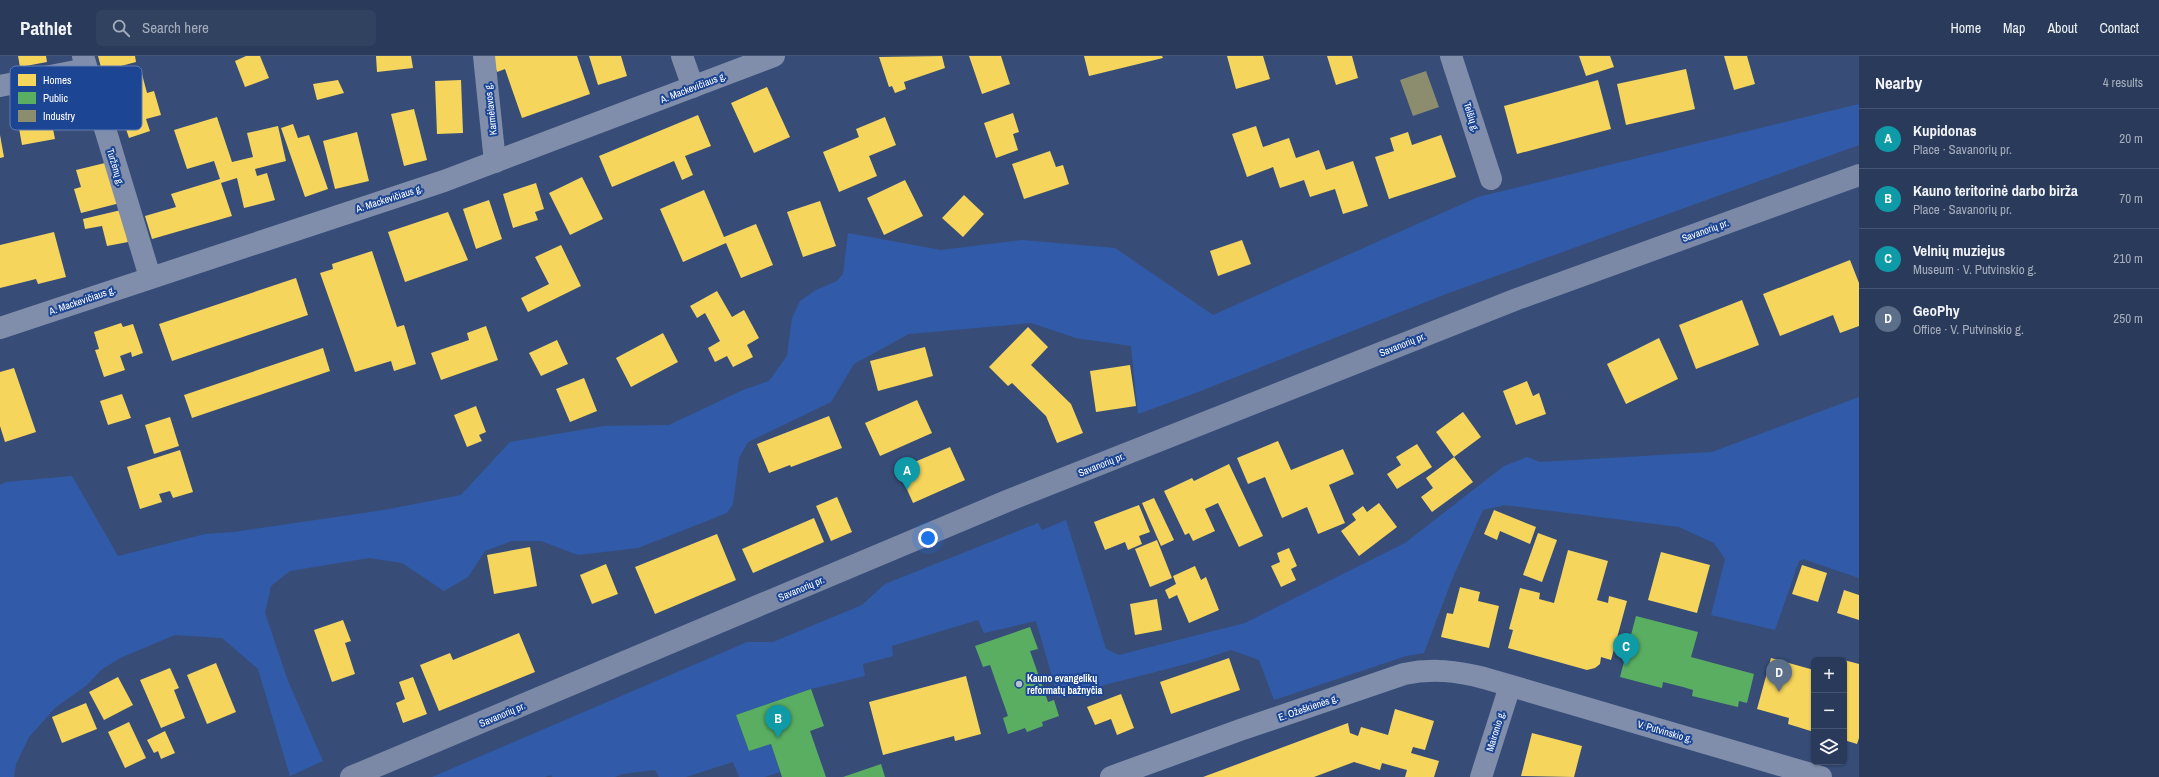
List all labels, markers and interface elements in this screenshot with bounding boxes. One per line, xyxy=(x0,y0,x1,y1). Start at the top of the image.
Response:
search box xyxy=(96,10,376,46)
text: Pathlet xyxy=(20,15,72,41)
icon: search xyxy=(110,17,132,39)
text: Search here xyxy=(142,17,209,38)
text: Home xyxy=(1950,19,1981,37)
text: Map xyxy=(2003,19,2025,37)
text: About xyxy=(2047,19,2077,37)
text: Contact xyxy=(2099,19,2139,37)
legend xyxy=(10,66,142,130)
street label: A. Mackevičiaus g. xyxy=(658,69,728,106)
text: Nearby xyxy=(1875,71,1922,94)
text: Homes xyxy=(43,73,72,87)
text: 4 results xyxy=(2103,74,2143,91)
street label: Karmėlavos g. xyxy=(481,82,500,136)
text: Public xyxy=(43,91,69,105)
street label: Telšių g. xyxy=(1461,101,1482,134)
text: Industry xyxy=(43,109,76,123)
text: Kupidonas xyxy=(1913,120,1977,141)
text: A xyxy=(1884,130,1892,147)
text: 20 m xyxy=(2119,130,2143,147)
text: Place · Savanorių pr. xyxy=(1913,141,2012,158)
street label: Turžėnų g. xyxy=(104,147,127,187)
text: Kauno teritorinė darbo birža xyxy=(1913,180,2078,201)
street label: A. Mackevičiaus g. xyxy=(353,182,424,216)
text: B xyxy=(1884,190,1892,207)
text: 70 m xyxy=(2119,190,2143,207)
text: Place · Savanorių pr. xyxy=(1913,201,2012,218)
street label: Savanorių pr. xyxy=(1680,216,1730,245)
text: Velnių muziejus xyxy=(1913,240,2005,261)
text: C xyxy=(1884,250,1892,267)
text: 210 m xyxy=(2113,250,2143,267)
text: Museum · V. Putvinskio g. xyxy=(1913,261,2036,278)
street label: A. Mackevičiaus g. xyxy=(46,283,117,318)
text: GeoPhy xyxy=(1913,300,1960,321)
text: D xyxy=(1884,310,1892,327)
text: 250 m xyxy=(2113,310,2143,327)
text: Office · V. Putvinskio g. xyxy=(1913,321,2024,338)
street label: Savanorių pr. xyxy=(1377,329,1427,360)
street label: Savanorių pr. xyxy=(1076,449,1126,480)
pin: A xyxy=(894,457,920,490)
your location xyxy=(918,528,938,548)
street label: Savanorių pr. xyxy=(776,573,826,604)
pin: C xyxy=(1613,633,1639,666)
map controls xyxy=(1811,657,1847,765)
button: + xyxy=(1811,657,1847,693)
pin: D xyxy=(1766,659,1792,692)
place label: Kauno evangelikų reformatų bažnyčia xyxy=(1027,672,1103,697)
marker: Kauno evangelikų reformatų bažnyčia xyxy=(1014,679,1024,689)
street label: E. Ožeškienės g. xyxy=(1277,691,1340,724)
button: − xyxy=(1811,693,1847,729)
street label: Savanorių pr. xyxy=(477,699,527,730)
pin: B xyxy=(765,705,791,738)
street label: Maironio g. xyxy=(1483,709,1508,753)
street label: V. Putvinskio g. xyxy=(1636,717,1694,746)
button: layers xyxy=(1811,729,1847,765)

